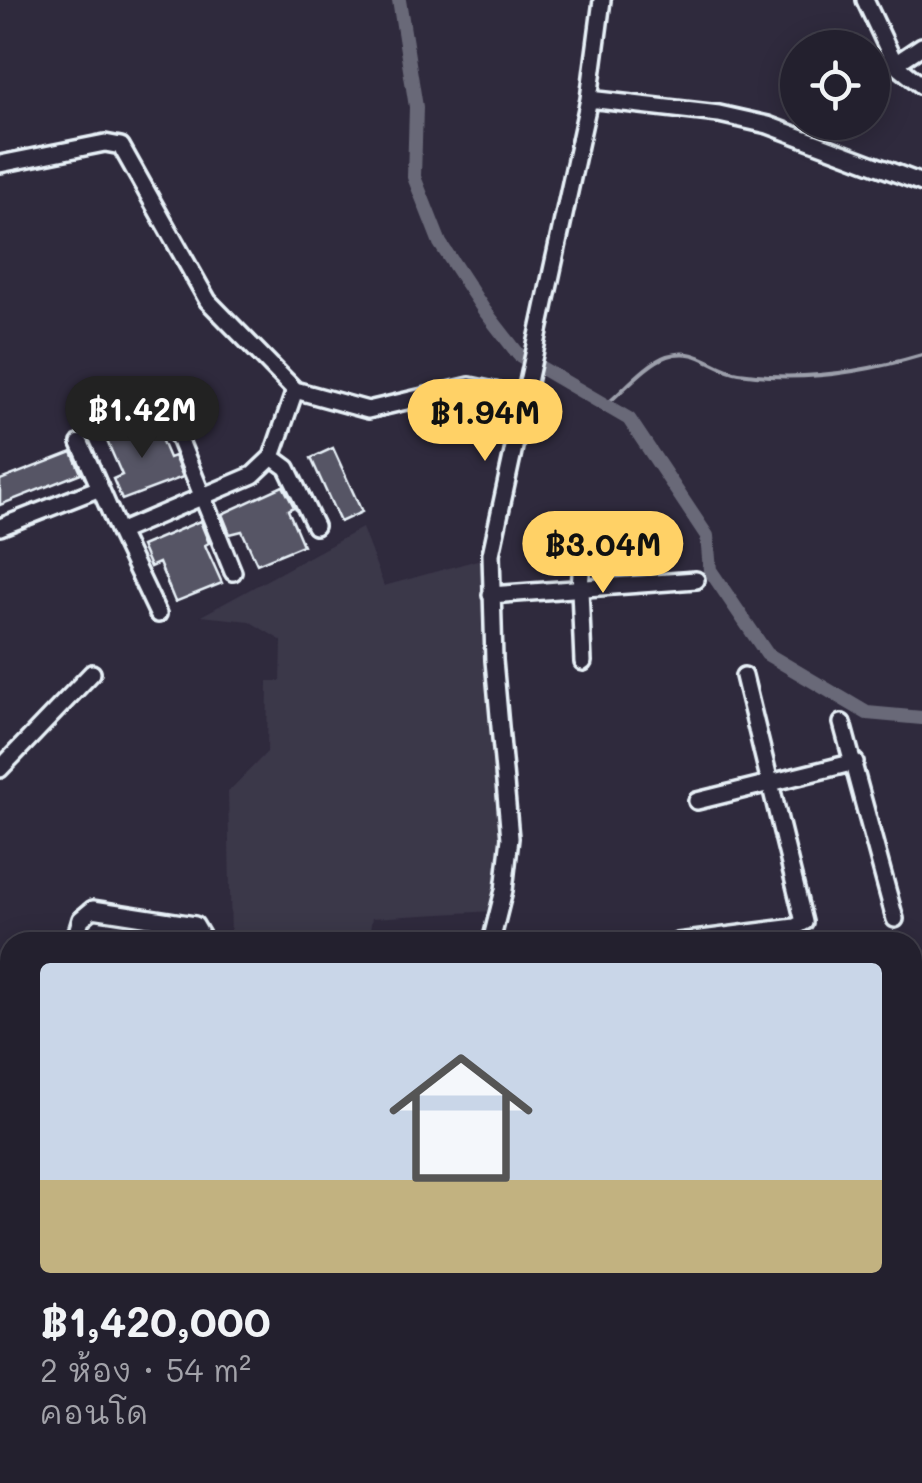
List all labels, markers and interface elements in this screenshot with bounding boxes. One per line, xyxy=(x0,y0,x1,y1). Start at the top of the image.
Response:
map controls xyxy=(780,30,890,140)
button: locate xyxy=(780,30,890,140)
pin: ฿1.42M xyxy=(61,376,223,461)
pin: ฿1.94M xyxy=(404,379,566,464)
text: ฿1.42M xyxy=(87,387,197,429)
text: ฿1.94M xyxy=(429,390,541,432)
pin: ฿3.04M xyxy=(522,511,684,596)
text: ฿3.04M xyxy=(544,522,662,564)
icon: home xyxy=(371,1028,551,1208)
text: ฿1,420,000 xyxy=(40,1293,271,1348)
text: 2 ห้อง · 54 m² xyxy=(40,1348,251,1390)
text: คอนโด xyxy=(40,1390,148,1432)

